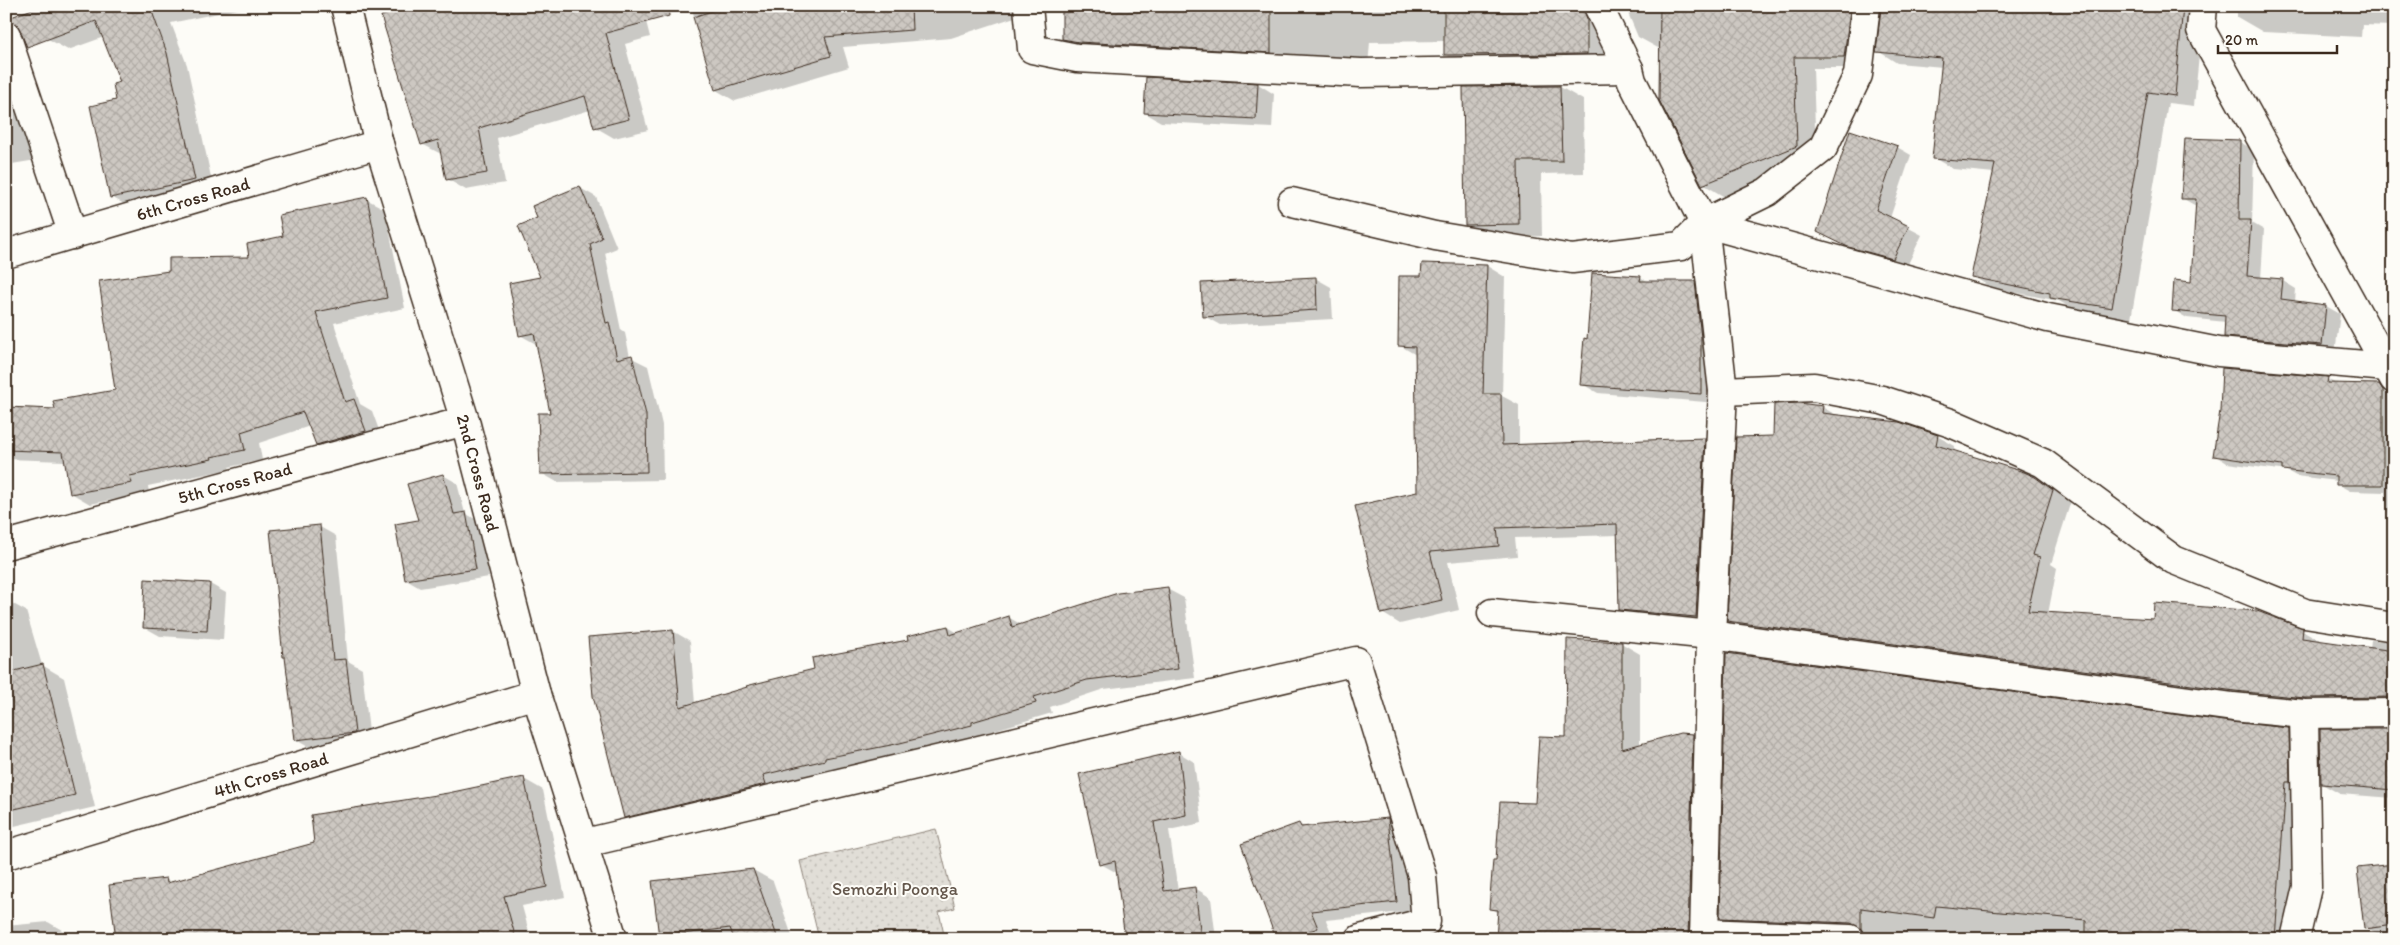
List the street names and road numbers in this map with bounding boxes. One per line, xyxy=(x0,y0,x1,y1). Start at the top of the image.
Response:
street label: 6th Cross Road xyxy=(134,172,252,226)
street label: 2nd Cross Road xyxy=(452,412,504,534)
street label: 5th Cross Road xyxy=(176,457,295,509)
street label: 4th Cross Road xyxy=(211,747,331,803)

